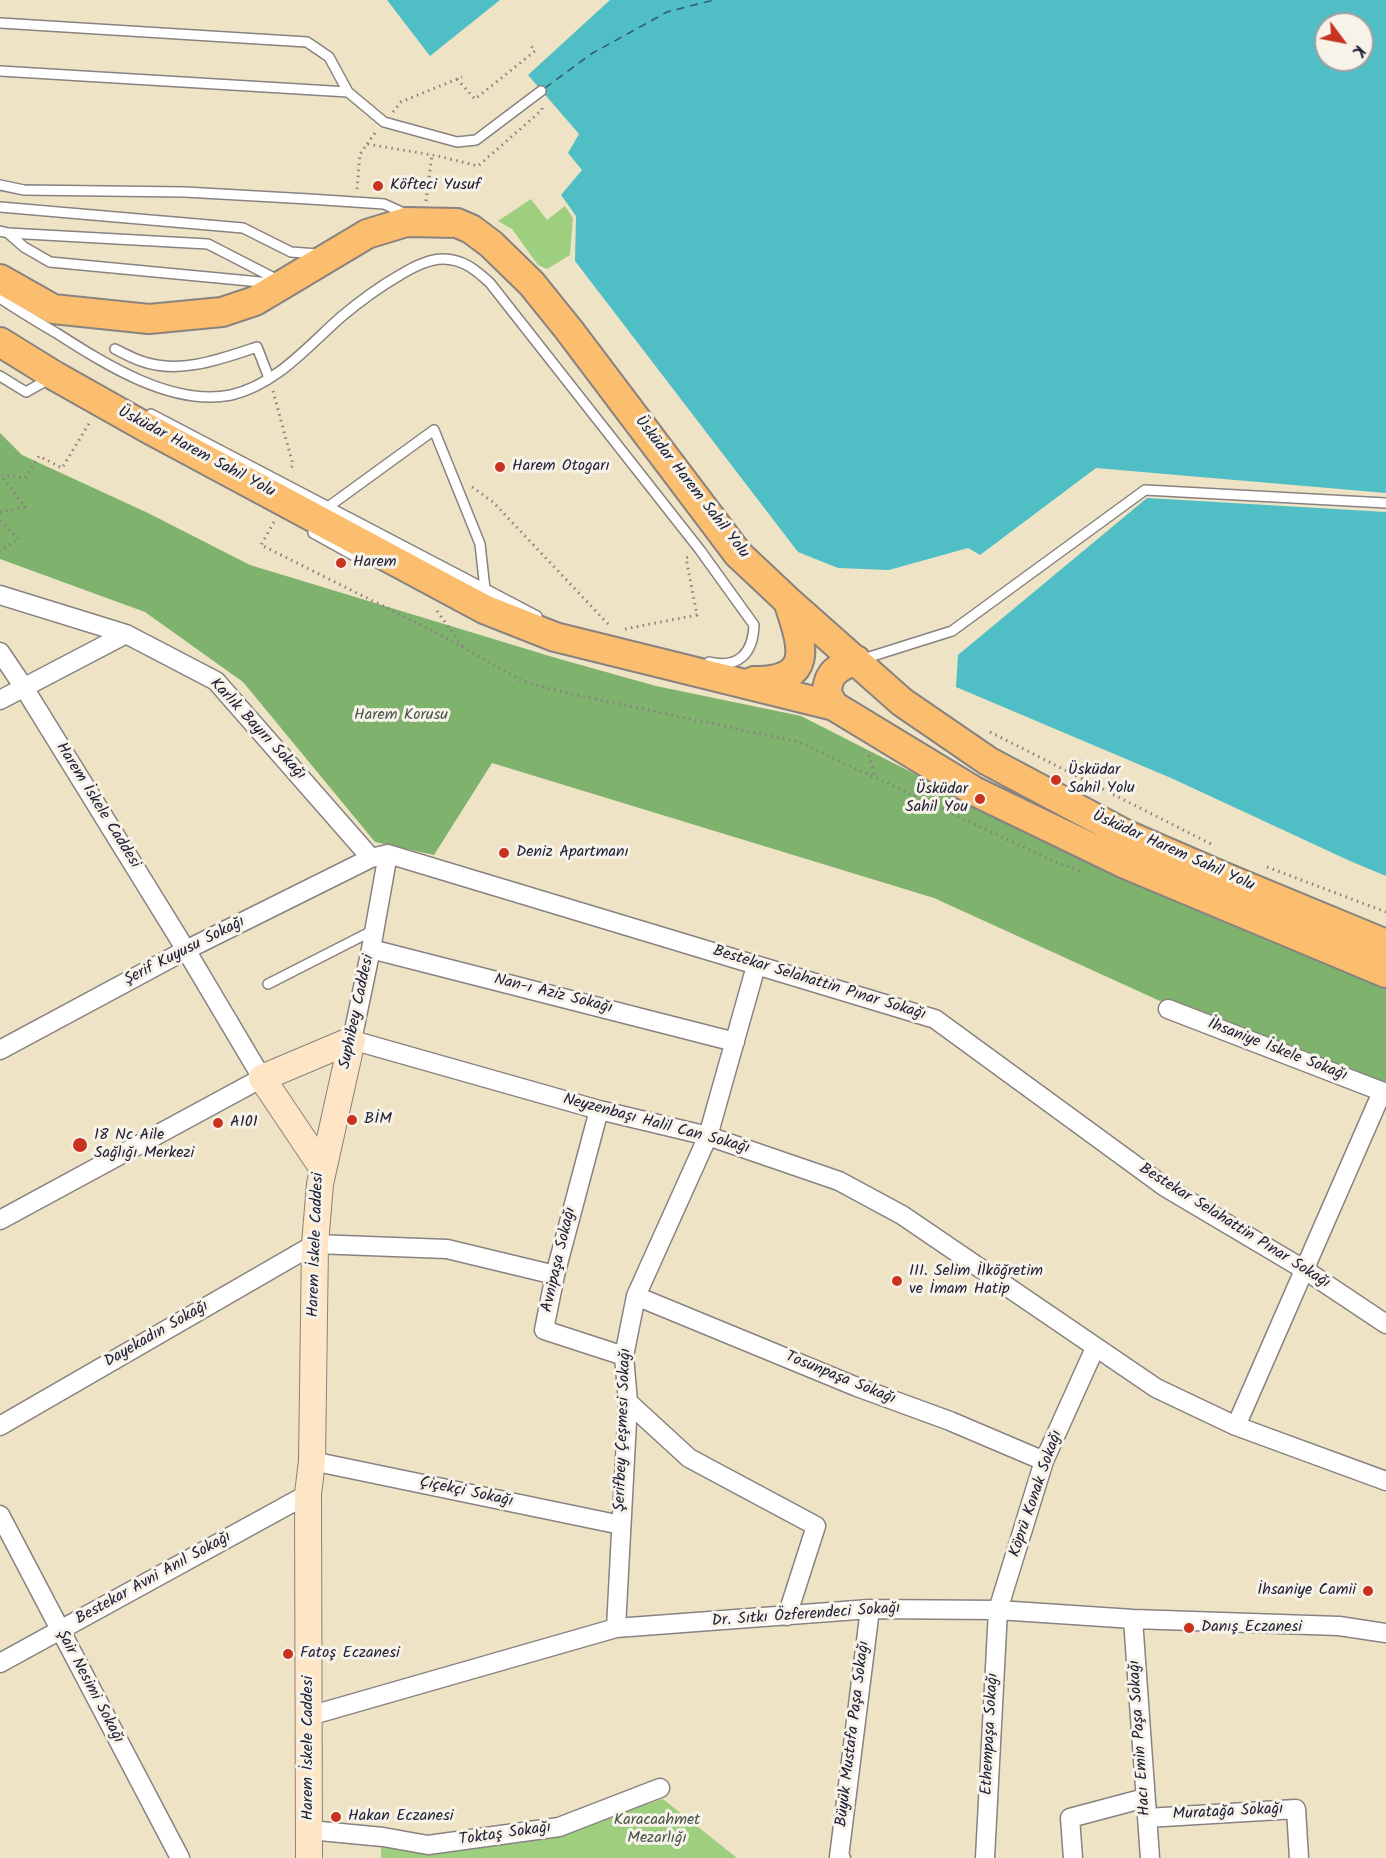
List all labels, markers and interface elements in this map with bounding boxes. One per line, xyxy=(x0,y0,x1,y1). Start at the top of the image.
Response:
north arrow xyxy=(1314,12,1374,72)
text: K xyxy=(1345,40,1371,61)
place label: Köfteci Yusuf xyxy=(390,176,481,196)
marker: Köfteci Yusuf xyxy=(371,179,385,193)
street label: Üsküdar Harem Sahil Yolu xyxy=(114,403,278,503)
street label: Üsküdar Harem Sahil Yolu xyxy=(629,413,753,563)
place label: Harem Otogarı xyxy=(512,457,610,477)
marker: Harem Otogarı xyxy=(493,460,507,474)
place label: Harem xyxy=(353,553,396,573)
marker: Harem xyxy=(334,556,348,570)
street label: Karlık Bayırı Sokağı xyxy=(205,675,309,785)
park label: Harem Korusu xyxy=(354,706,448,726)
street label: Harem İskele Caddesi xyxy=(51,740,143,872)
place label: Üsküdar Sahil Yolu xyxy=(1068,761,1135,799)
marker: Üsküdar Sahil Yolu xyxy=(1049,773,1063,787)
place label: Üsküdar Sahil You xyxy=(905,780,968,818)
marker: Üsküdar Sahil You xyxy=(973,792,987,806)
street label: Üsküdar Harem Sahil Yolu xyxy=(1089,808,1257,896)
place label: Deniz Apartmanı xyxy=(516,843,629,863)
marker: Deniz Apartmanı xyxy=(497,846,511,860)
street label: Şerif Kuyusu Sokağı xyxy=(121,913,249,991)
street label: Bestekar Selahattin Pınar Sokağı xyxy=(710,942,928,1026)
street label: Suphibey Caddesi xyxy=(336,953,380,1071)
street label: Nan-ı Aziz Sokağı xyxy=(492,971,614,1019)
street label: İhsaniye İskele Sokağı xyxy=(1205,1016,1349,1086)
street label: Neyzenbaşı Halil Can Sokağı xyxy=(561,1091,751,1159)
place label: BİM xyxy=(364,1110,392,1130)
place label: A101 xyxy=(230,1113,258,1133)
marker: BİM xyxy=(345,1113,359,1127)
marker: A101 xyxy=(211,1116,225,1130)
place label: 18 Nc Aile Sağlığı Merkezi xyxy=(94,1126,194,1164)
marker: 18 Nc Aile Sağlığı Merkezi xyxy=(71,1136,89,1154)
street label: Bestekar Selahattin Pınar Sokağı xyxy=(1135,1160,1333,1294)
street label: Harem İskele Caddesi xyxy=(305,1172,329,1318)
street label: Avnipaşa Sokağı xyxy=(539,1206,581,1314)
place label: III. Selim İlköğretim ve İmam Hatip xyxy=(909,1262,1043,1300)
marker: III. Selim İlköğretim ve İmam Hatip xyxy=(890,1274,904,1288)
street label: Dayekadın Sokağı xyxy=(102,1297,212,1373)
street label: Şerifbey Çeşmesi Sokağı xyxy=(612,1348,636,1512)
street label: Tosunpaşa Sokağı xyxy=(782,1348,898,1410)
street label: Köprü Konak Sokağı xyxy=(1006,1428,1068,1560)
street label: Çiçekçi Sokağı xyxy=(417,1474,515,1512)
street label: Bestekar Avni Anıl Sokağı xyxy=(73,1528,235,1630)
place label: İhsaniye Camii xyxy=(1257,1581,1356,1601)
marker: İhsaniye Camii xyxy=(1361,1584,1375,1598)
street label: Dr. Sıtkı Özferendeci Sokağı xyxy=(711,1600,901,1632)
place label: Danış Eczanesi xyxy=(1201,1618,1302,1638)
marker: Danış Eczanesi xyxy=(1182,1621,1196,1635)
street label: Şair Nesimi Sokağı xyxy=(51,1627,127,1747)
street label: Büyük Mustafa Paşa Sokağı xyxy=(833,1640,875,1828)
place label: Fatoş Eczanesi xyxy=(300,1644,400,1664)
marker: Fatoş Eczanesi xyxy=(281,1647,295,1661)
street label: Hacı Emin Paşa Sokağı xyxy=(1126,1659,1156,1817)
street label: Ethempaşa Sokağı xyxy=(978,1672,1004,1796)
street label: Harem İskele Caddesi xyxy=(299,1676,319,1820)
street label: Muratağa Sokağı xyxy=(1172,1801,1284,1825)
place label: Hakan Eczanesi xyxy=(348,1807,454,1827)
marker: Hakan Eczanesi xyxy=(329,1810,343,1824)
park label: Karacaahmet Mezarlığı xyxy=(614,1811,700,1849)
street label: Toktaş Sokağı xyxy=(458,1819,552,1851)

